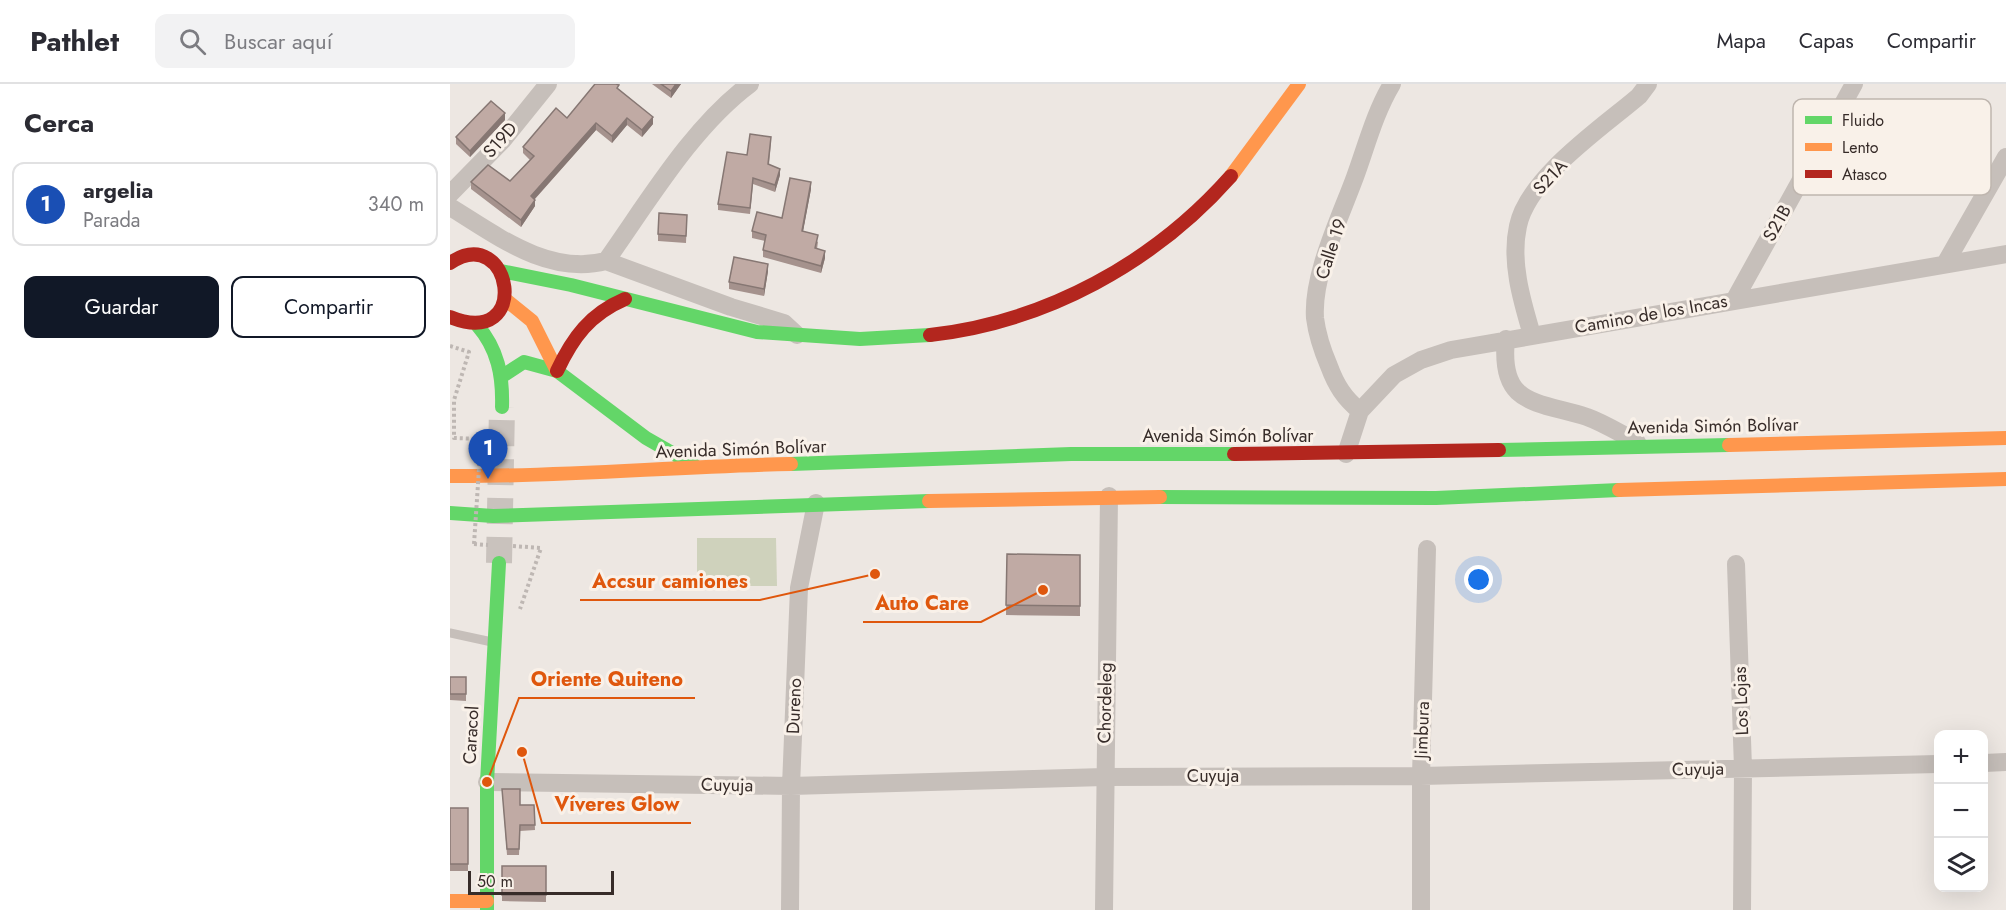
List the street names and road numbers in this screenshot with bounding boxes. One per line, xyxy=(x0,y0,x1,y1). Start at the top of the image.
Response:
street label: S19D xyxy=(477,116,523,164)
street label: S21A xyxy=(1527,153,1573,201)
street label: S21B xyxy=(1756,200,1798,246)
street label: Calle 19 xyxy=(1309,215,1353,283)
street label: Camino de los Incas xyxy=(1573,288,1729,340)
street label: Avenida Simón Bolívar xyxy=(1627,411,1800,440)
street label: Avenida Simón Bolívar xyxy=(1142,423,1314,449)
street label: Avenida Simón Bolívar xyxy=(655,433,828,465)
street label: Chordeleg xyxy=(1091,662,1119,744)
street label: Los Lojas xyxy=(1727,666,1755,736)
street label: Dureno xyxy=(780,677,808,735)
street label: Jimbura xyxy=(1408,701,1436,761)
street label: Caracol xyxy=(456,705,486,765)
street label: Cuyuja xyxy=(1672,756,1724,782)
street label: Cuyuja xyxy=(1187,763,1239,789)
street label: Cuyuja xyxy=(701,772,753,798)

